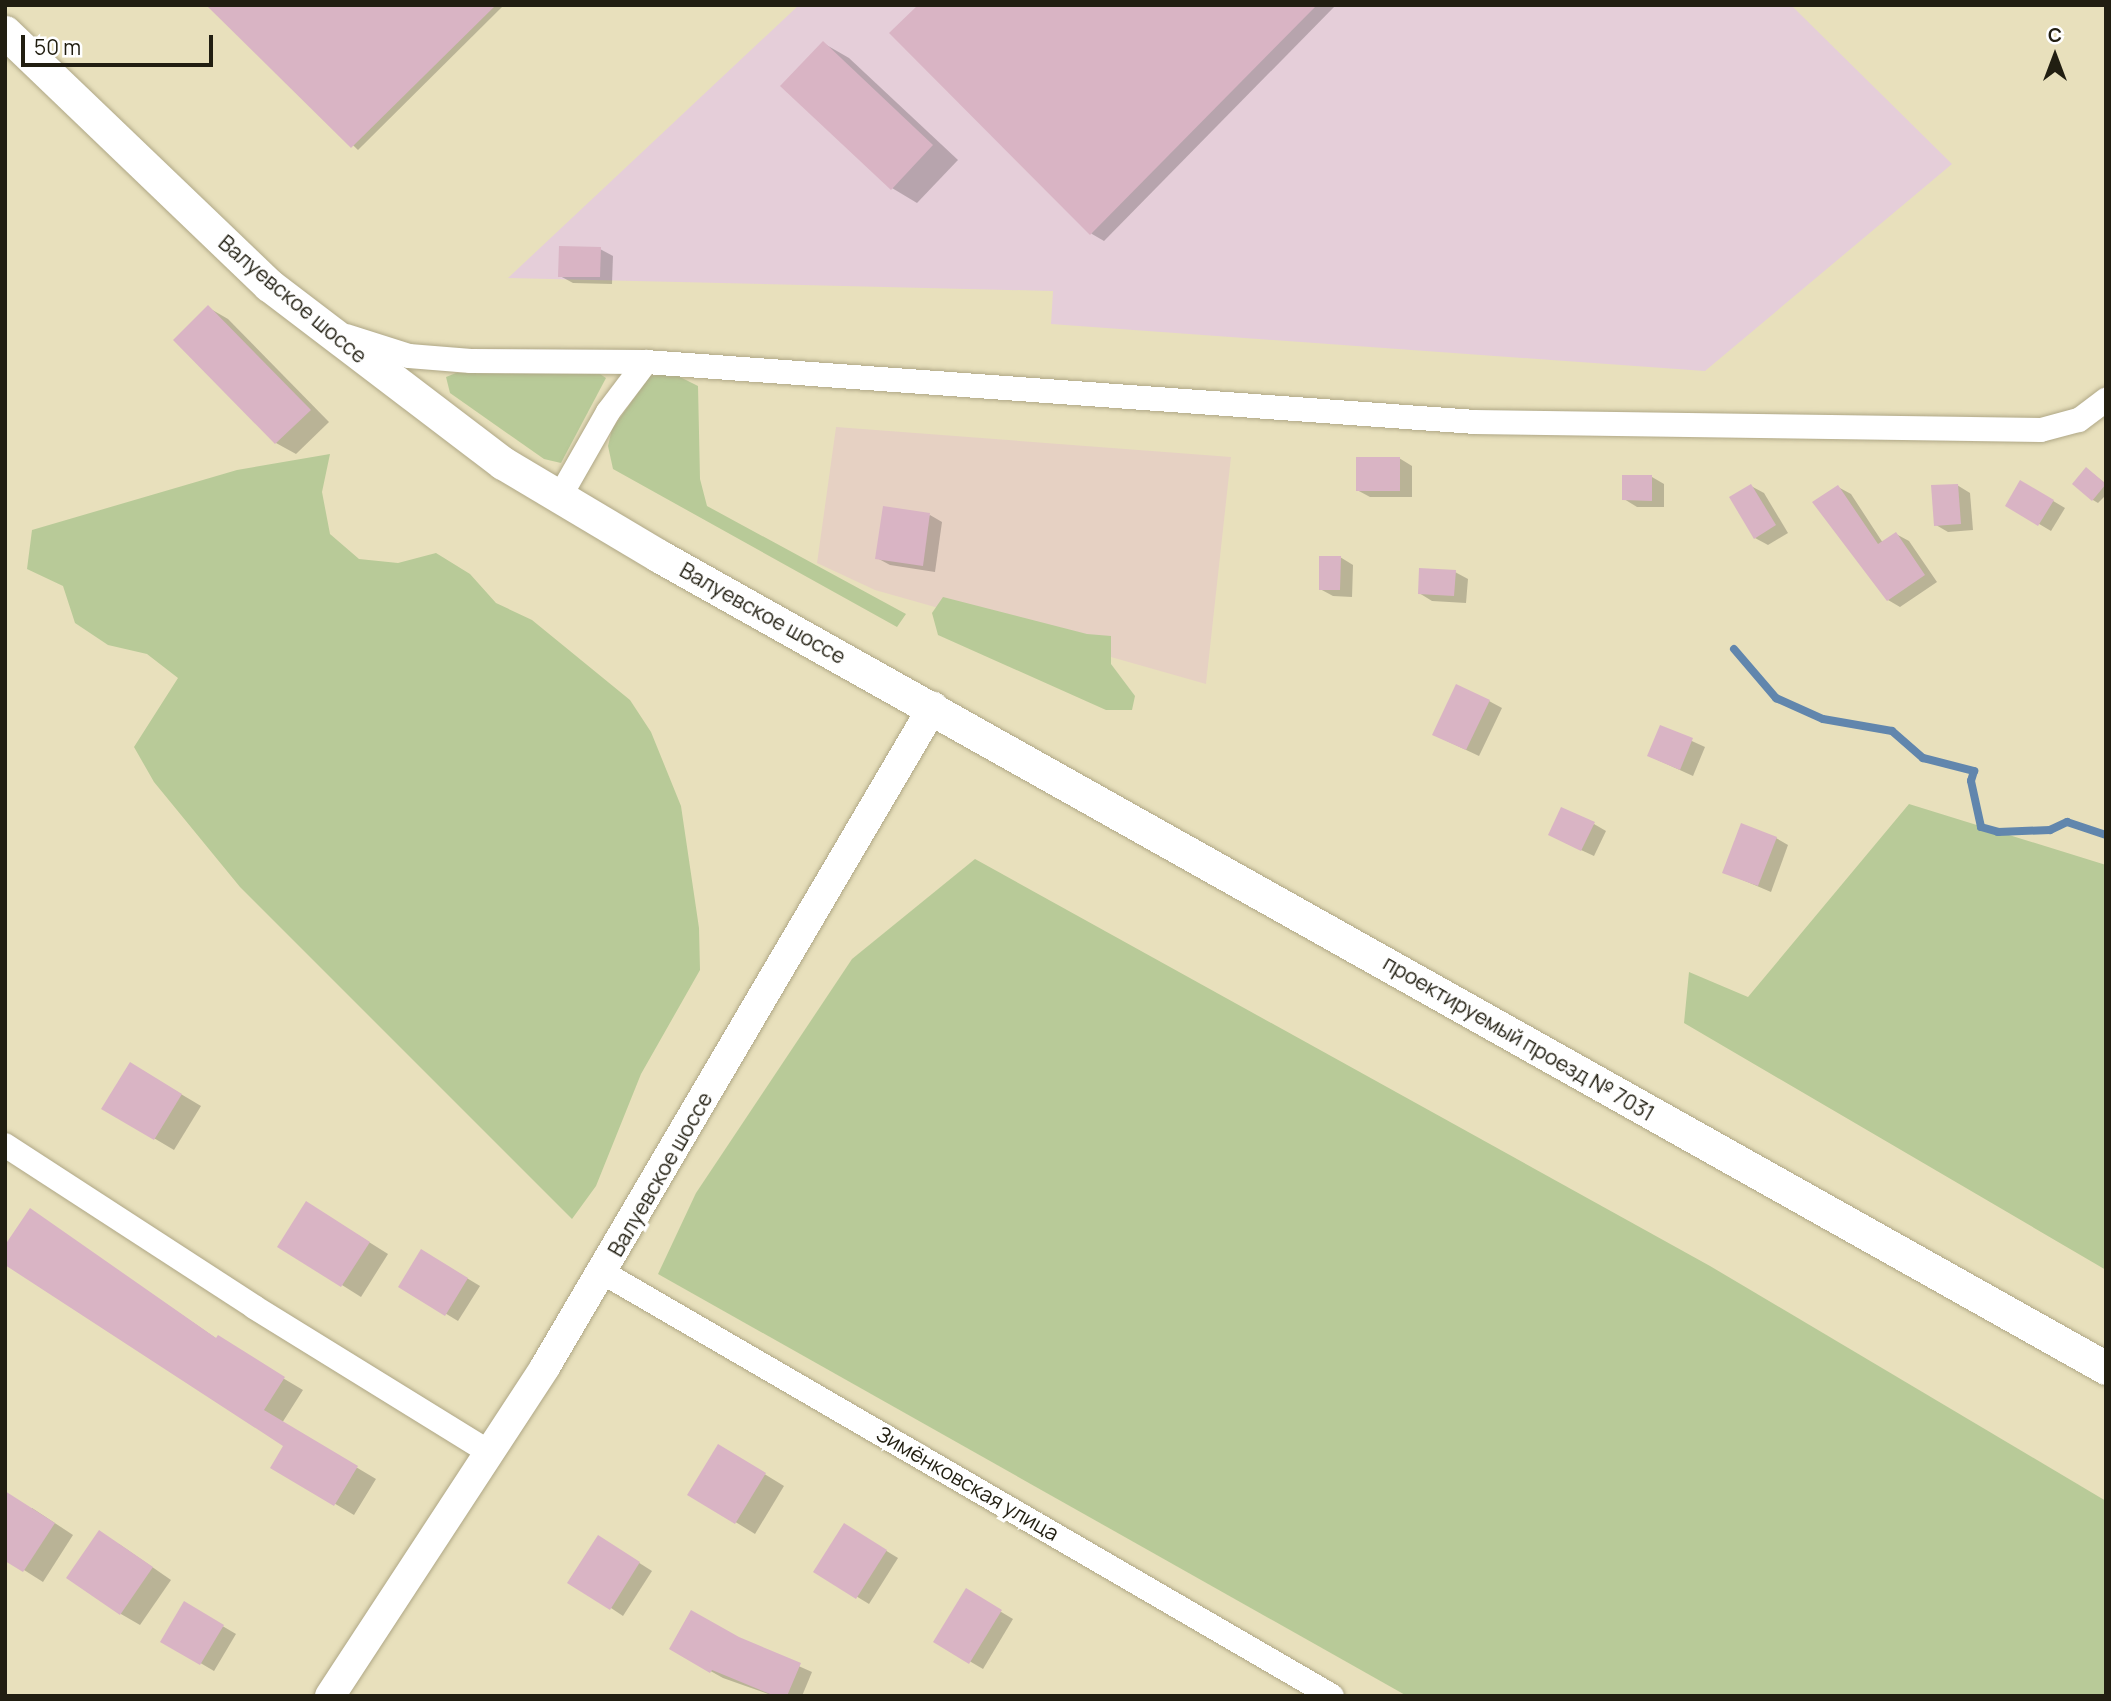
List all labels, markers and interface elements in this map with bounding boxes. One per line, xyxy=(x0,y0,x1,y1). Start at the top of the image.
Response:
scale bar xyxy=(24,21,217,65)
north arrow xyxy=(2020,21,2090,91)
text: С xyxy=(2048,22,2062,48)
text: 50 m xyxy=(34,33,81,61)
street label: Валуевское шоссе xyxy=(214,230,372,368)
street label: Валуевское шоссе xyxy=(676,557,850,669)
street label: проектируемый проезд № 7031 xyxy=(1379,950,1659,1126)
street label: Валуевское шоссе xyxy=(603,1087,717,1261)
street label: Зимёнковская улица xyxy=(872,1420,1064,1546)

